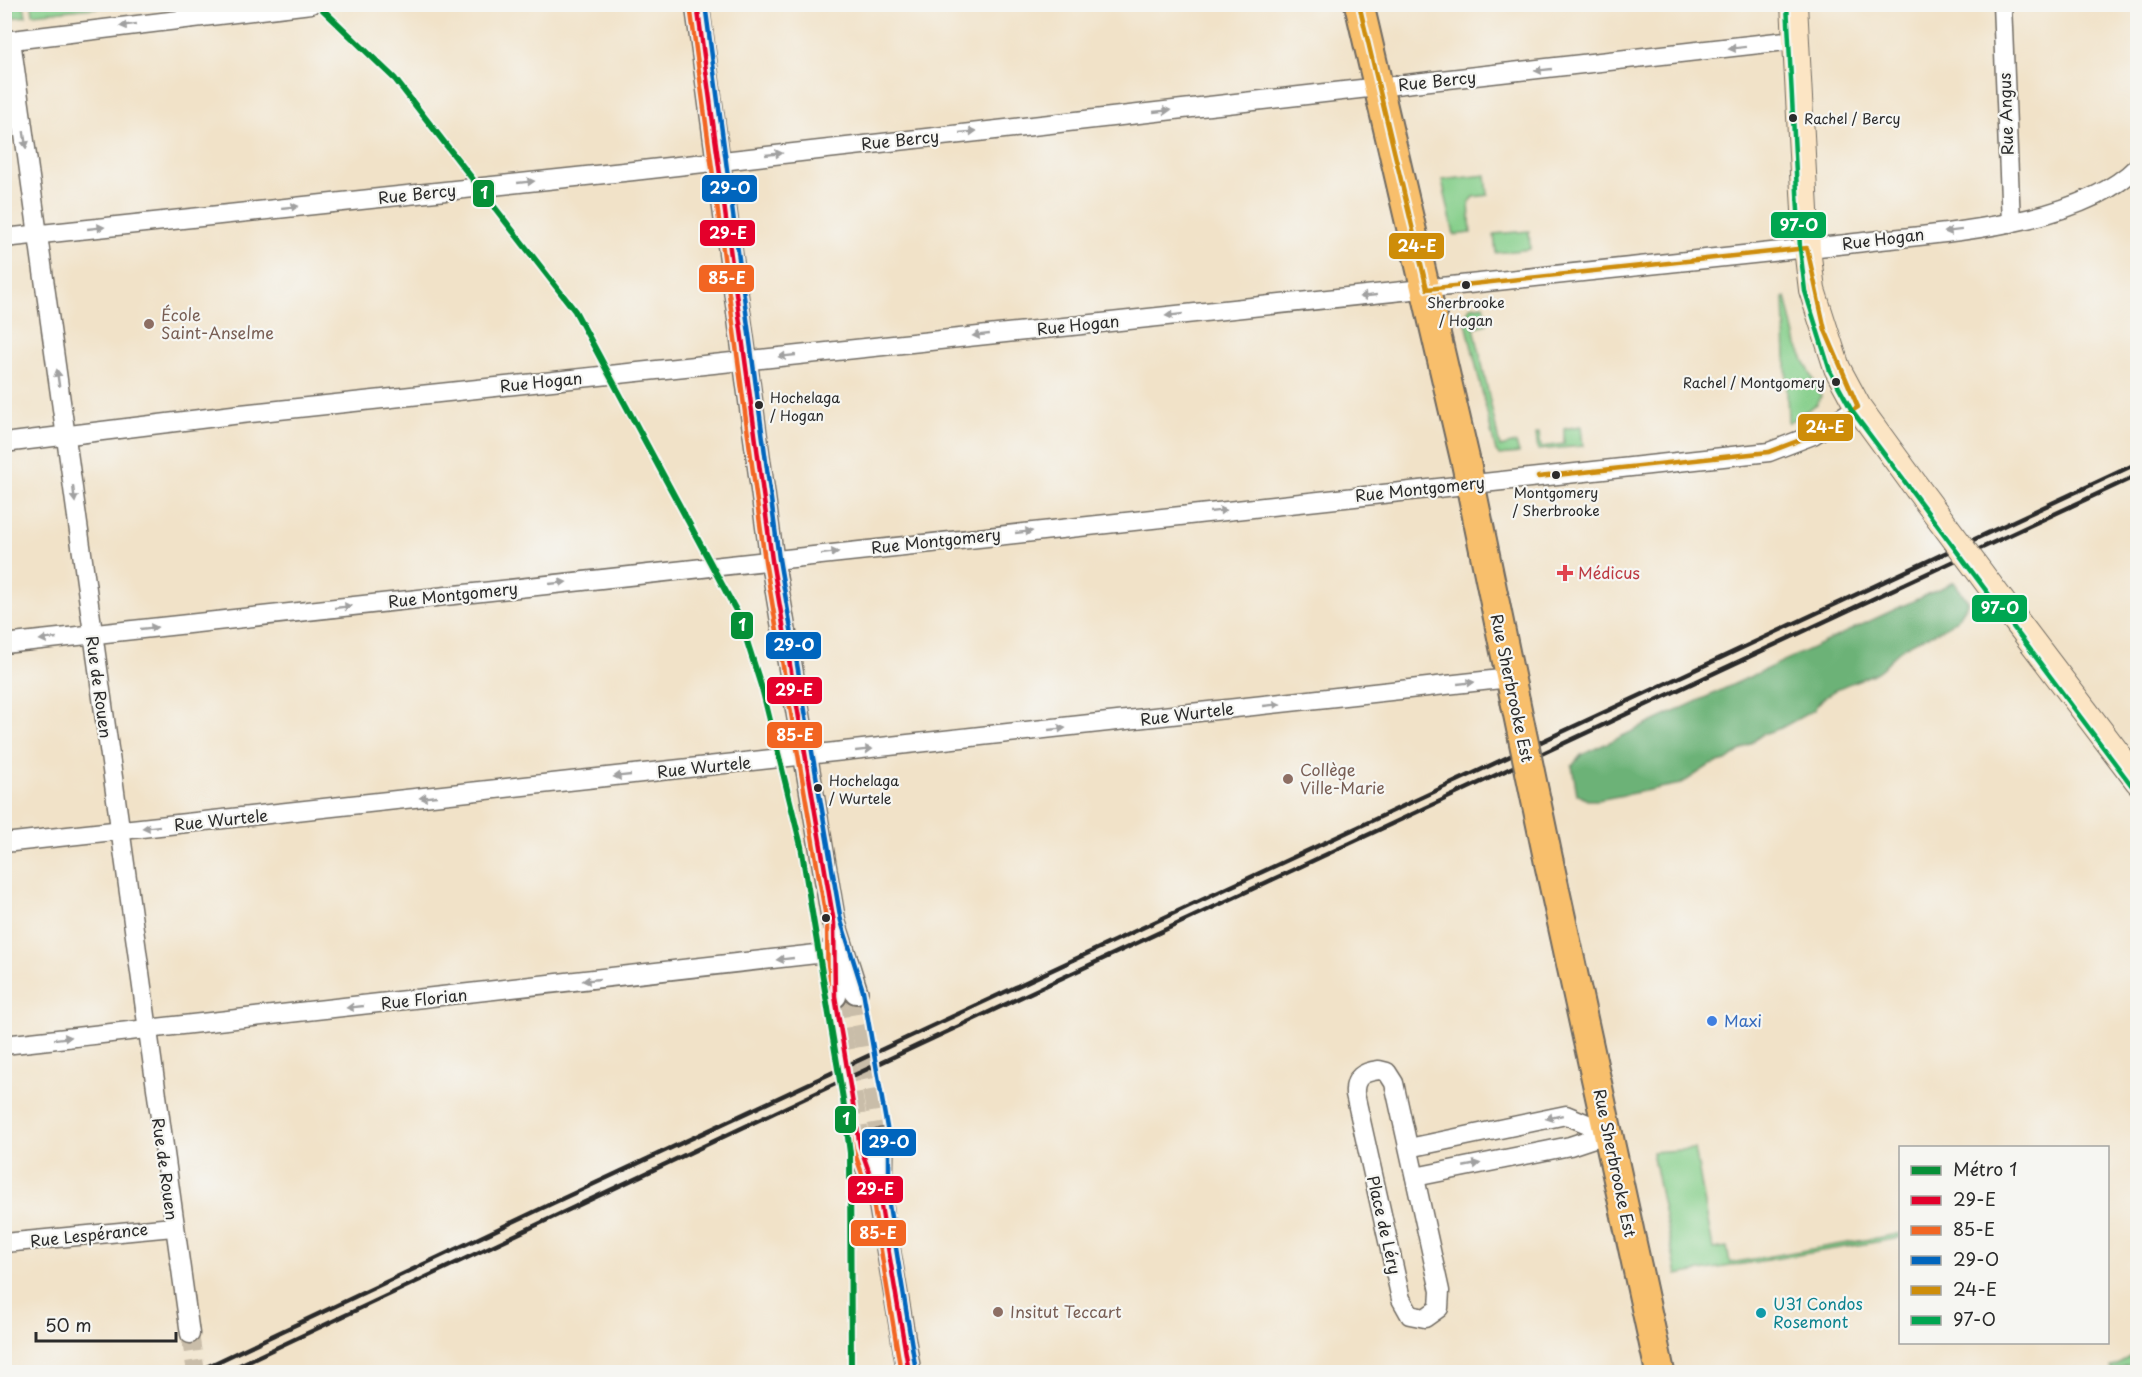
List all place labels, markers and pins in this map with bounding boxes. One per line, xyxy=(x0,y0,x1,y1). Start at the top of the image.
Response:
place label: Rachel / Bercy xyxy=(1804,108,1901,129)
marker: Rachel / Bercy xyxy=(1787,112,1799,124)
marker: Sherbrooke / Hogan xyxy=(1460,279,1472,291)
place label: Sherbrooke / Hogan xyxy=(1427,292,1505,331)
place label: École Saint-Anselme xyxy=(161,302,274,344)
marker: École Saint-Anselme xyxy=(142,317,156,331)
place label: Rachel / Montgomery xyxy=(1683,372,1825,393)
marker: Rachel / Montgomery xyxy=(1830,376,1842,388)
place label: Hochelaga / Hogan xyxy=(770,387,840,426)
marker: Hochelaga / Hogan xyxy=(753,399,765,411)
marker: Montgomery / Sherbrooke xyxy=(1550,469,1562,481)
place label: Montgomery / Sherbrooke xyxy=(1512,482,1600,521)
place label: Médicus xyxy=(1578,560,1640,584)
marker: Médicus xyxy=(1556,564,1574,582)
place label: Collège Ville-Marie xyxy=(1300,757,1385,799)
place label: Hochelaga / Wurtele xyxy=(829,770,899,809)
marker: Collège Ville-Marie xyxy=(1281,772,1295,786)
marker: Hochelaga / Wurtele xyxy=(812,782,824,794)
unlabelled marker xyxy=(820,912,832,924)
place label: Maxi xyxy=(1724,1008,1762,1032)
marker: Maxi xyxy=(1705,1014,1719,1028)
place label: U31 Condos Rosemont xyxy=(1773,1291,1863,1333)
place label: Insitut Teccart xyxy=(1010,1299,1122,1323)
marker: Insitut Teccart xyxy=(991,1305,1005,1319)
marker: U31 Condos Rosemont xyxy=(1754,1306,1768,1320)

